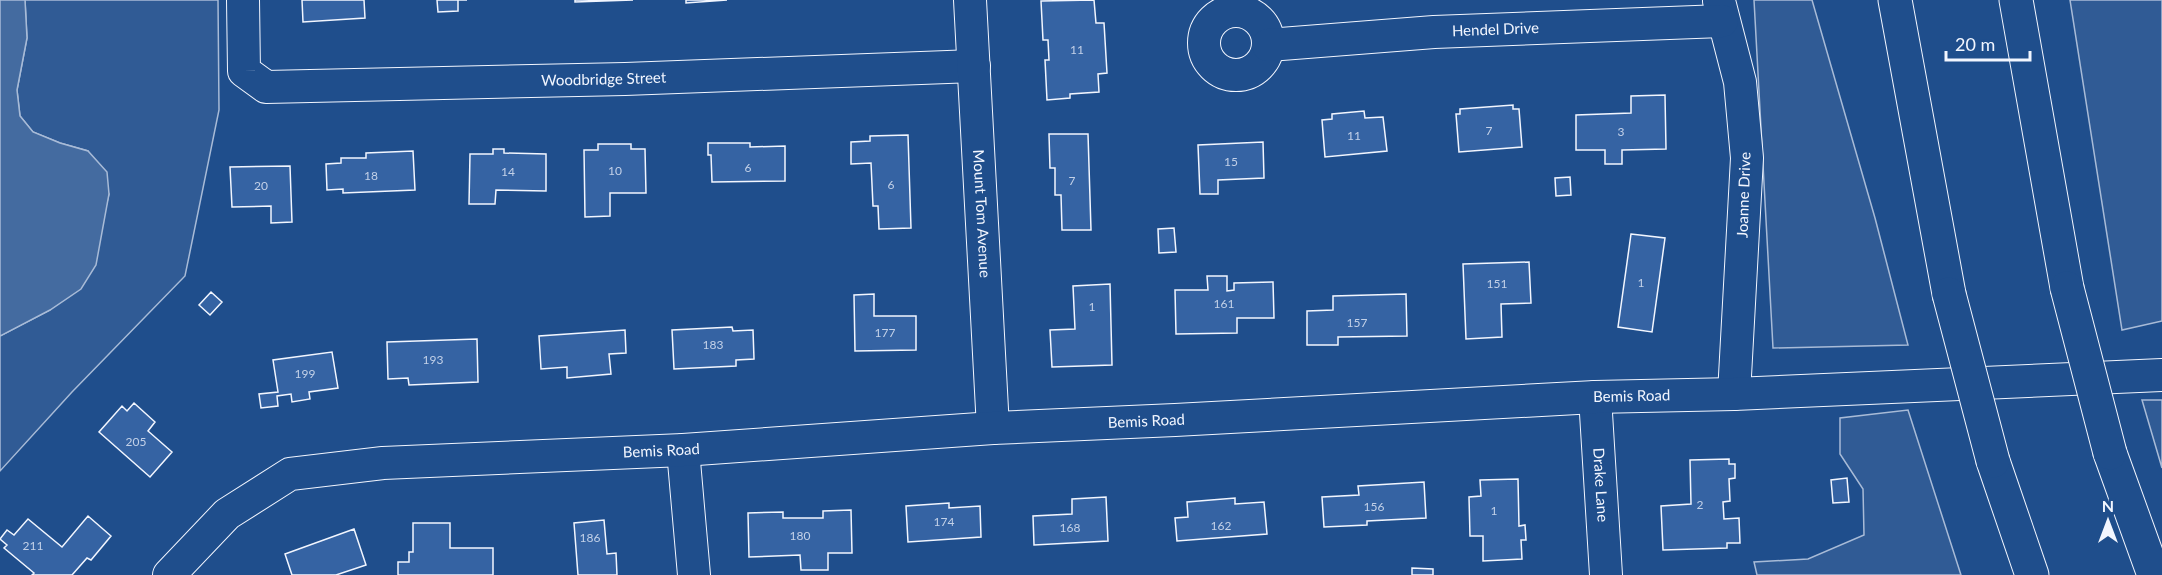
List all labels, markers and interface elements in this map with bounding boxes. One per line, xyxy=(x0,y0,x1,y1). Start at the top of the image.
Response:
street label: Hendel Drive xyxy=(1452,18,1539,39)
scale bar xyxy=(1946,24,2030,62)
text: 20 m xyxy=(1955,33,1995,55)
house number: 11 xyxy=(1070,42,1084,57)
street label: Woodbridge Street xyxy=(541,67,667,89)
house number: 7 xyxy=(1486,123,1493,138)
house number: 3 xyxy=(1618,124,1625,139)
house number: 11 xyxy=(1347,128,1361,143)
street label: Mount Tom Avenue xyxy=(970,149,995,278)
street label: Joanne Drive xyxy=(1733,151,1754,238)
house number: 15 xyxy=(1224,154,1238,169)
house number: 6 xyxy=(745,160,752,175)
house number: 10 xyxy=(608,163,622,178)
house number: 14 xyxy=(501,164,515,179)
house number: 18 xyxy=(364,168,378,183)
house number: 7 xyxy=(1069,173,1076,188)
house number: 6 xyxy=(888,177,895,192)
house number: 20 xyxy=(254,178,268,193)
house number: 1 xyxy=(1638,275,1645,290)
house number: 151 xyxy=(1487,276,1507,291)
house number: 161 xyxy=(1214,296,1234,311)
house number: 1 xyxy=(1089,299,1096,314)
house number: 157 xyxy=(1347,315,1367,330)
house number: 177 xyxy=(875,325,895,340)
house number: 183 xyxy=(703,337,723,352)
house number: 193 xyxy=(423,352,443,367)
house number: 199 xyxy=(295,366,315,381)
street label: Bemis Road xyxy=(1593,385,1670,405)
street label: Bemis Road xyxy=(1107,409,1185,431)
house number: 205 xyxy=(126,434,146,449)
street label: Bemis Road xyxy=(622,439,700,461)
street label: Drake Lane xyxy=(1590,447,1613,523)
north arrow xyxy=(2078,491,2138,551)
text: N xyxy=(2102,496,2114,515)
house number: 2 xyxy=(1697,497,1704,512)
house number: 156 xyxy=(1364,499,1384,514)
house number: 1 xyxy=(1491,503,1498,518)
house number: 174 xyxy=(934,514,954,529)
house number: 162 xyxy=(1211,518,1231,533)
house number: 168 xyxy=(1060,520,1080,535)
house number: 180 xyxy=(790,528,810,543)
house number: 186 xyxy=(580,530,600,545)
house number: 211 xyxy=(23,538,43,553)

